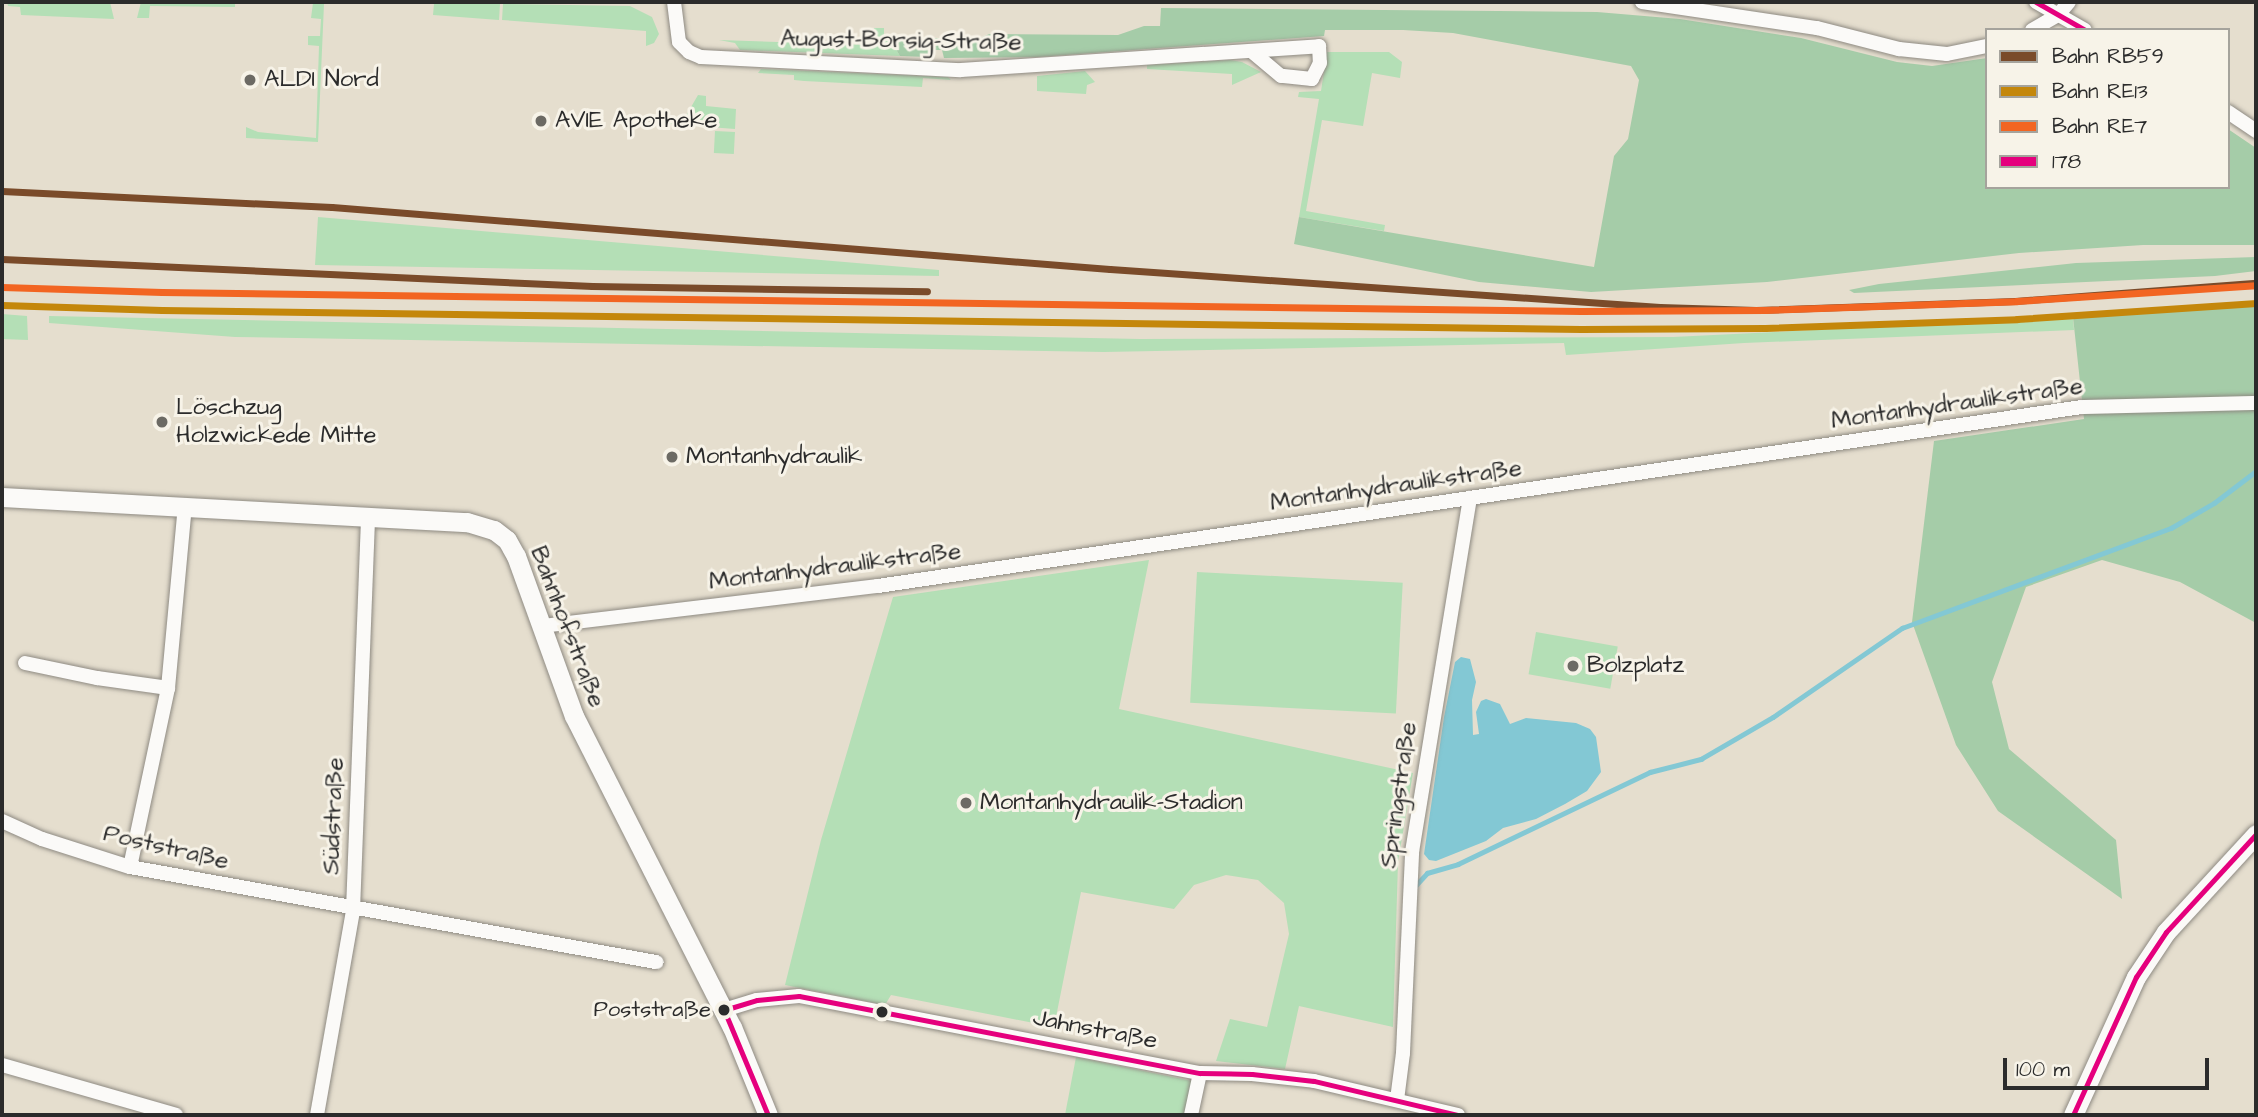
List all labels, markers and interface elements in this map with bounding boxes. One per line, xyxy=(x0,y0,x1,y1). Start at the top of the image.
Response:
street label: August-Borsig-Straße xyxy=(780,24,1022,58)
legend xyxy=(1985,28,2230,189)
text: Bahn RB59 xyxy=(2052,42,2164,71)
place label: ALDI Nord xyxy=(264,66,379,94)
marker: ALDI Nord xyxy=(242,72,258,88)
text: Bahn RE13 xyxy=(2052,77,2148,106)
place label: AVIE Apotheke xyxy=(555,107,717,135)
text: Bahn RE7 xyxy=(2052,112,2147,141)
marker: AVIE Apotheke xyxy=(533,113,549,129)
text: 178 xyxy=(2052,147,2081,176)
street label: Montanhydraulikstraße xyxy=(1829,372,2085,436)
place label: Löschzug Holzwickede Mitte xyxy=(176,394,376,450)
marker: Löschzug Holzwickede Mitte xyxy=(154,414,170,430)
place label: Montanhydraulik xyxy=(686,443,862,471)
marker: Montanhydraulik xyxy=(664,449,680,465)
street label: Montanhydraulikstraße xyxy=(1268,454,1524,518)
street label: Montanhydraulikstraße xyxy=(707,537,963,597)
street label: Bahnhofstraße xyxy=(523,542,611,712)
place label: Bolzplatz xyxy=(1587,652,1684,680)
marker: Bolzplatz xyxy=(1565,658,1581,674)
street label: Springstraße xyxy=(1374,720,1424,870)
street label: Südstraße xyxy=(318,757,350,875)
place label: Montanhydraulik-Stadion xyxy=(980,789,1243,817)
marker: Montanhydraulik-Stadion xyxy=(958,795,974,811)
street label: Poststraße xyxy=(100,820,232,876)
place label: Poststraße xyxy=(594,997,711,1023)
marker: Poststraße xyxy=(717,1003,731,1017)
street label: Jahnstraße xyxy=(1030,1004,1160,1056)
unlabelled marker xyxy=(875,1005,889,1019)
scale bar xyxy=(2006,1044,2212,1088)
text: 100 m xyxy=(2016,1055,2070,1084)

